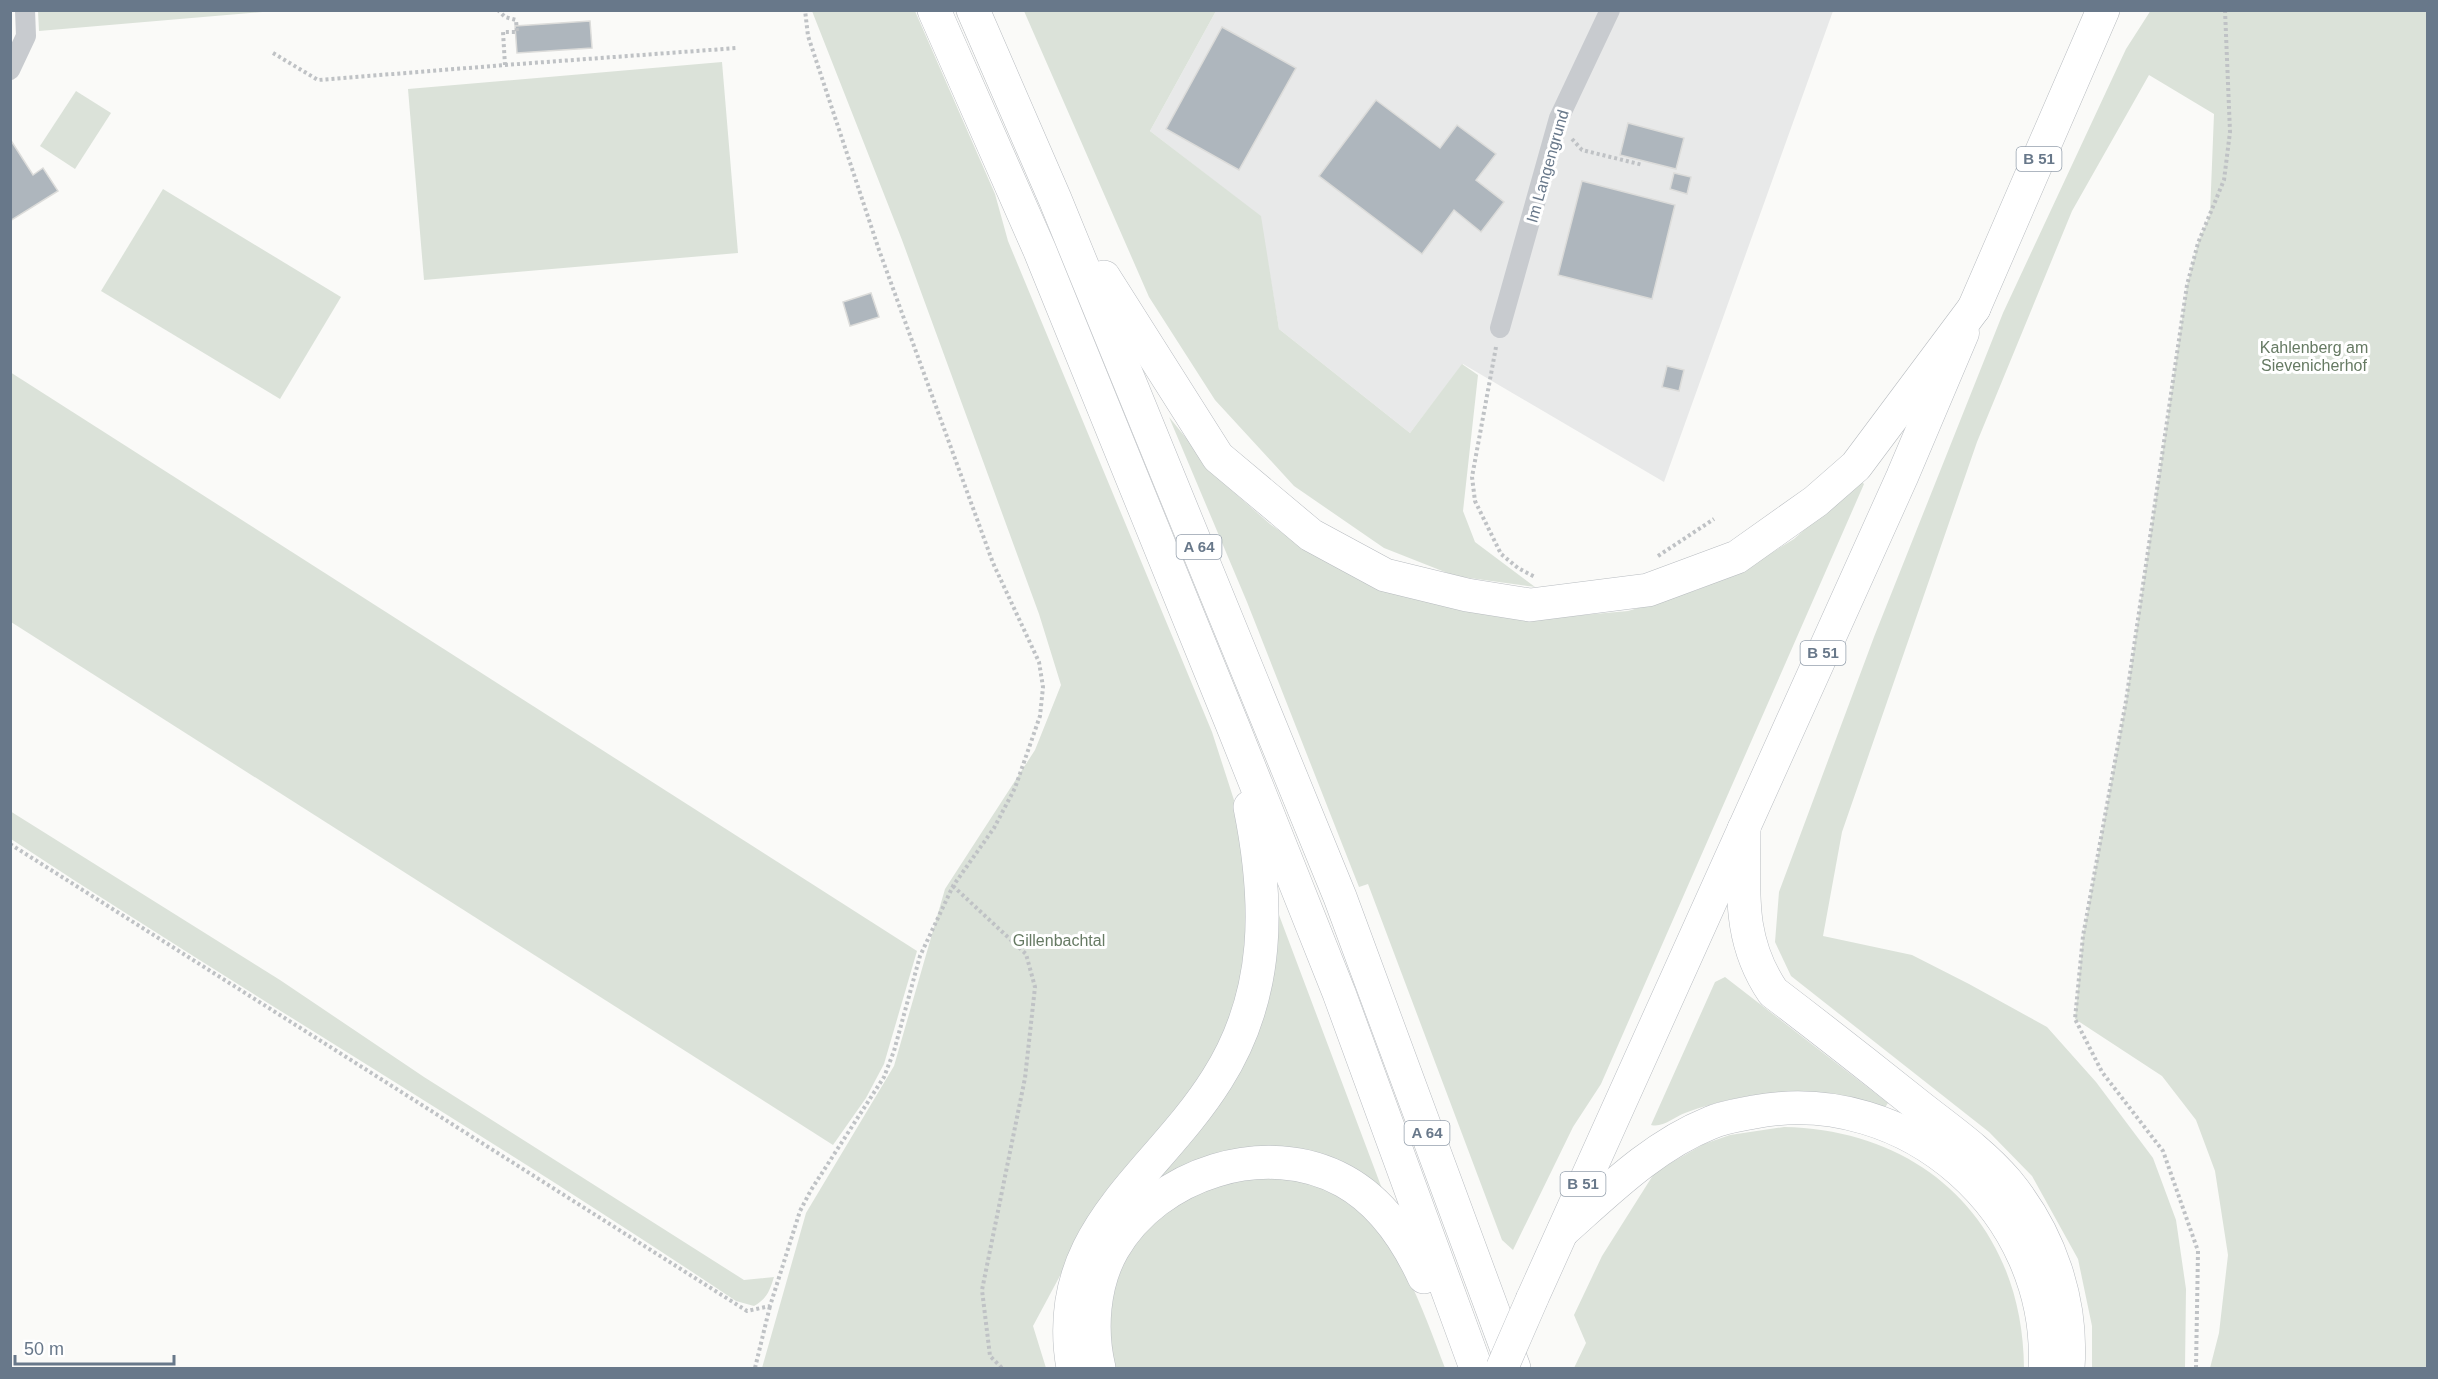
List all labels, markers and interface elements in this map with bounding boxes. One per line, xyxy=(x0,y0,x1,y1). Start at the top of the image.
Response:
street label: Im Langengrund xyxy=(1523,108,1572,224)
road number: B 51 xyxy=(2016,147,2062,171)
park label: Kahlenberg am Sievenicherhof xyxy=(2260,339,2368,374)
road number: A 64 xyxy=(1176,535,1222,559)
road number: B 51 xyxy=(1800,641,1846,665)
park label: Gillenbachtal xyxy=(1013,932,1105,949)
road number: A 64 xyxy=(1404,1121,1450,1145)
road number: B 51 xyxy=(1560,1172,1606,1196)
scale bar xyxy=(15,1328,174,1366)
text: 50 m xyxy=(24,1339,64,1359)

